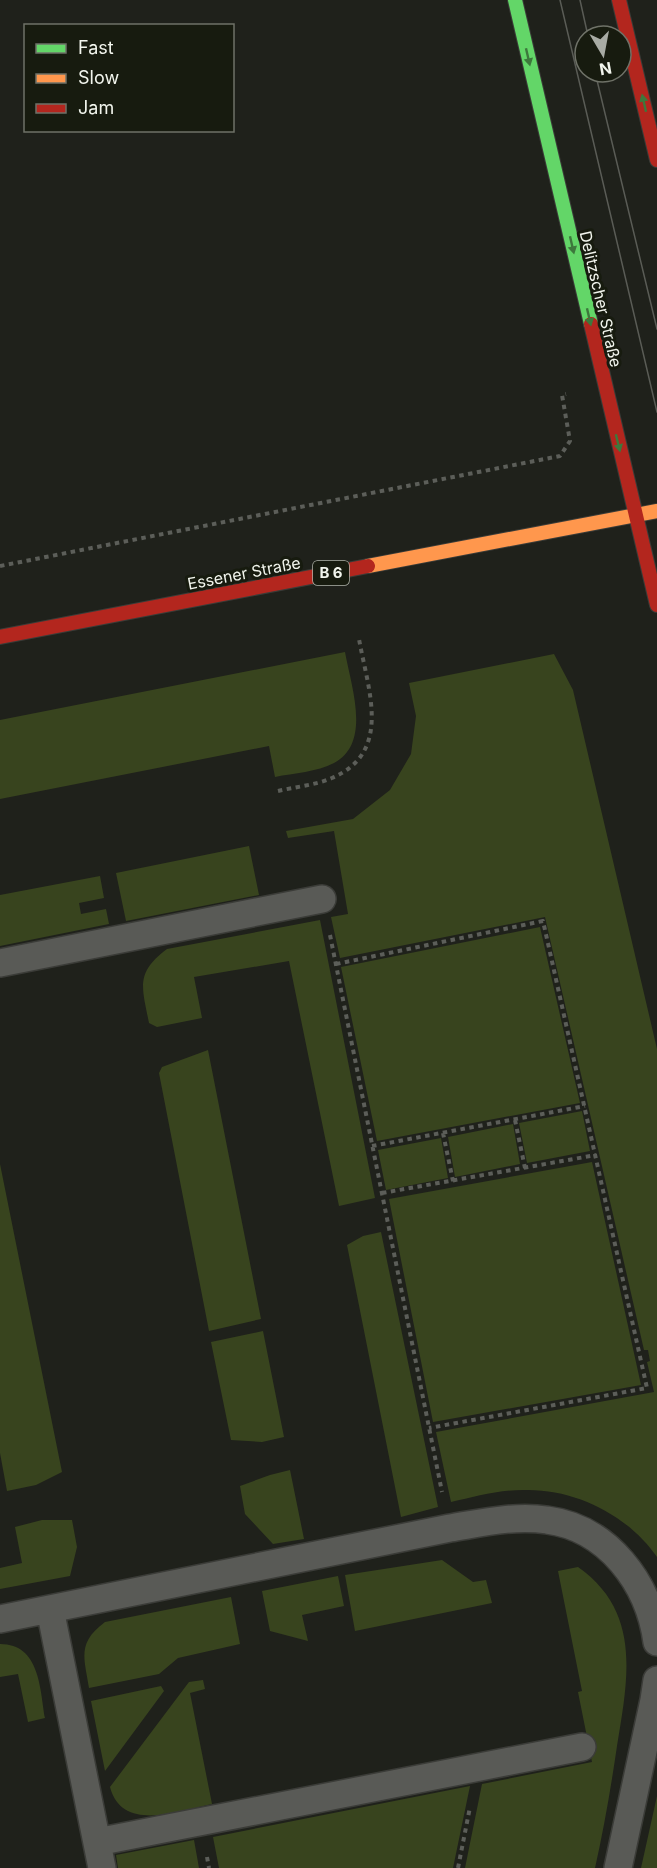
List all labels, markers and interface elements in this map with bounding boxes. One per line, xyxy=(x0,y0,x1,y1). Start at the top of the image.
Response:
legend xyxy=(24,24,234,132)
north arrow xyxy=(573,24,633,84)
text: Fast xyxy=(78,37,114,58)
one-way arrow xyxy=(524,48,533,67)
text: N xyxy=(598,58,613,80)
text: Slow xyxy=(78,67,119,88)
one-way arrow xyxy=(638,94,648,112)
text: Jam xyxy=(78,97,114,118)
street label: Delitzscher Straße xyxy=(576,229,626,369)
one-way arrow xyxy=(568,236,578,255)
one-way arrow xyxy=(584,307,594,326)
one-way arrow xyxy=(614,433,624,452)
street label: Essener Straße xyxy=(186,552,302,594)
road number: B 6 xyxy=(313,561,349,585)

